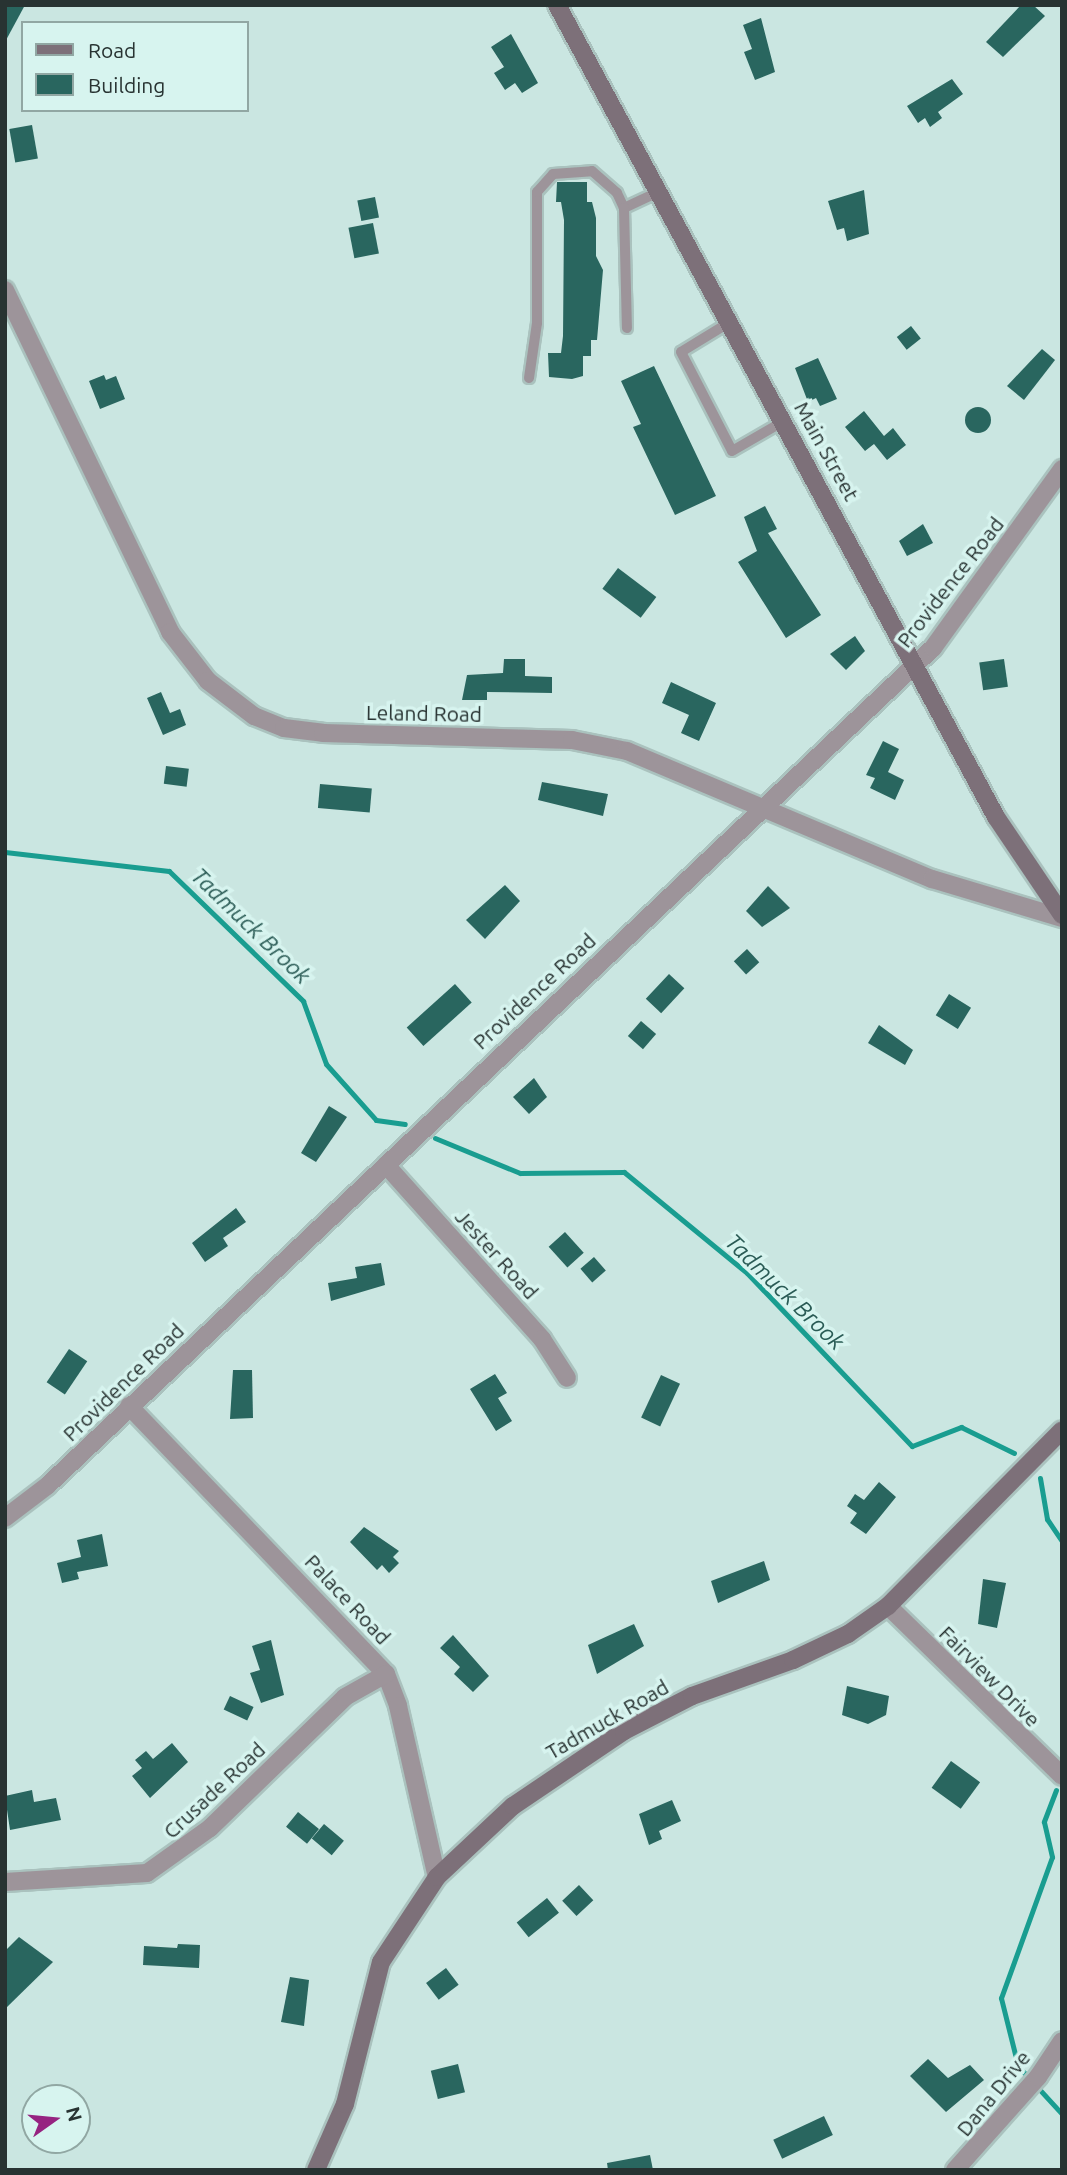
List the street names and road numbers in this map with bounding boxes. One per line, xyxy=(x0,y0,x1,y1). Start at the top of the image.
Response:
street label: Main Street xyxy=(789,397,865,505)
street label: Providence Road xyxy=(891,512,1009,652)
street label: Leland Road xyxy=(366,699,482,727)
street label: Providence Road xyxy=(467,928,601,1054)
street label: Jester Road xyxy=(450,1204,544,1304)
street label: Providence Road xyxy=(57,1318,189,1446)
street label: Palace Road xyxy=(300,1549,396,1649)
street label: Fairview Drive xyxy=(934,1620,1046,1732)
street label: Tadmuck Road xyxy=(541,1674,673,1764)
street label: Crusade Road xyxy=(158,1737,270,1843)
street label: Dana Drive xyxy=(951,2045,1035,2141)

